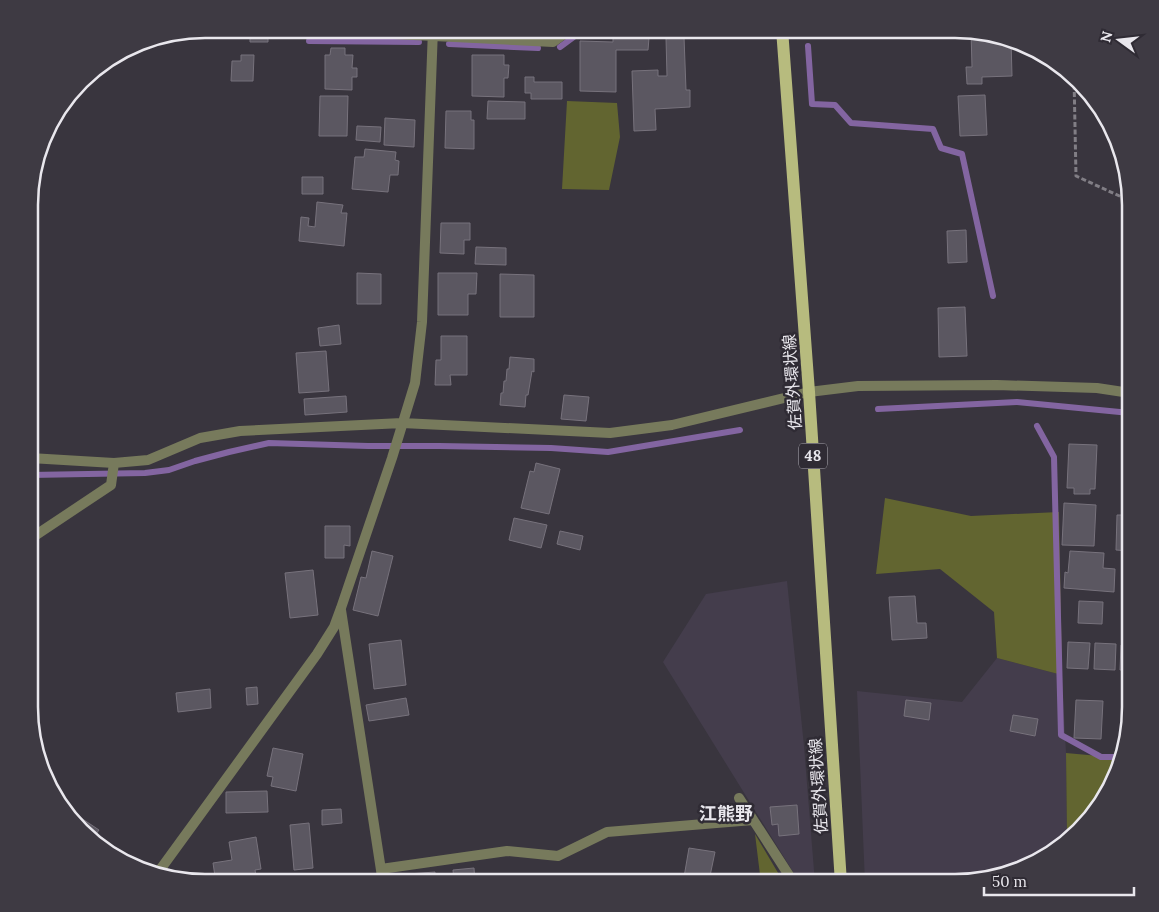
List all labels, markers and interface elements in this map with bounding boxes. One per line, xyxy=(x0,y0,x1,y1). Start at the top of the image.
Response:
north arrow xyxy=(1094,15,1144,65)
text: N xyxy=(1096,29,1117,44)
street label: 佐賀外環状線 xyxy=(779,333,805,431)
road number: 48 xyxy=(799,444,827,468)
street label: 佐賀外環状線 xyxy=(805,737,831,835)
district label: 江熊野 xyxy=(699,802,753,825)
scale bar xyxy=(984,864,1134,896)
text: 50 m xyxy=(992,872,1027,891)

